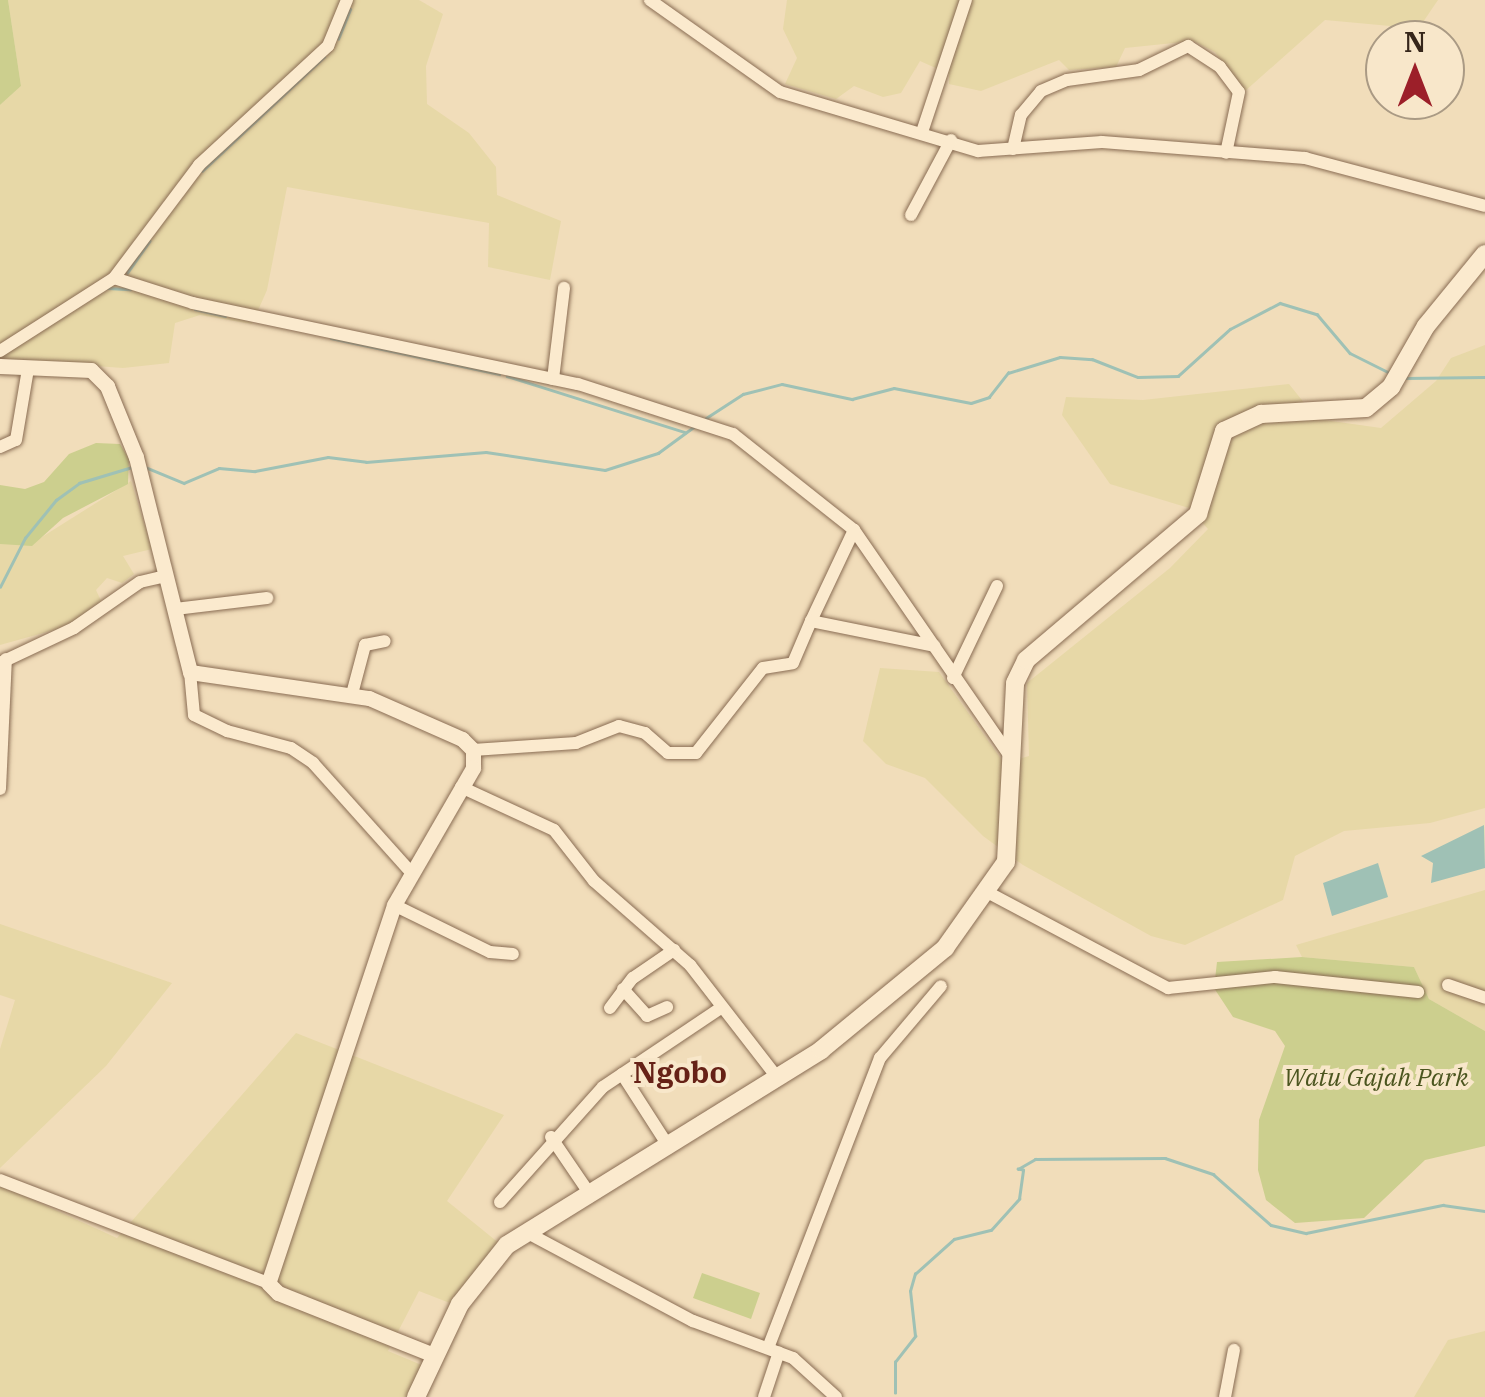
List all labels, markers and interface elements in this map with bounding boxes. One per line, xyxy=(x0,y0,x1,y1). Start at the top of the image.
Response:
north arrow xyxy=(1365,20,1465,120)
text: N xyxy=(1404,23,1426,60)
district label: Ngobo xyxy=(633,1054,727,1090)
park label: Watu Gajah Park xyxy=(1283,1062,1469,1092)

